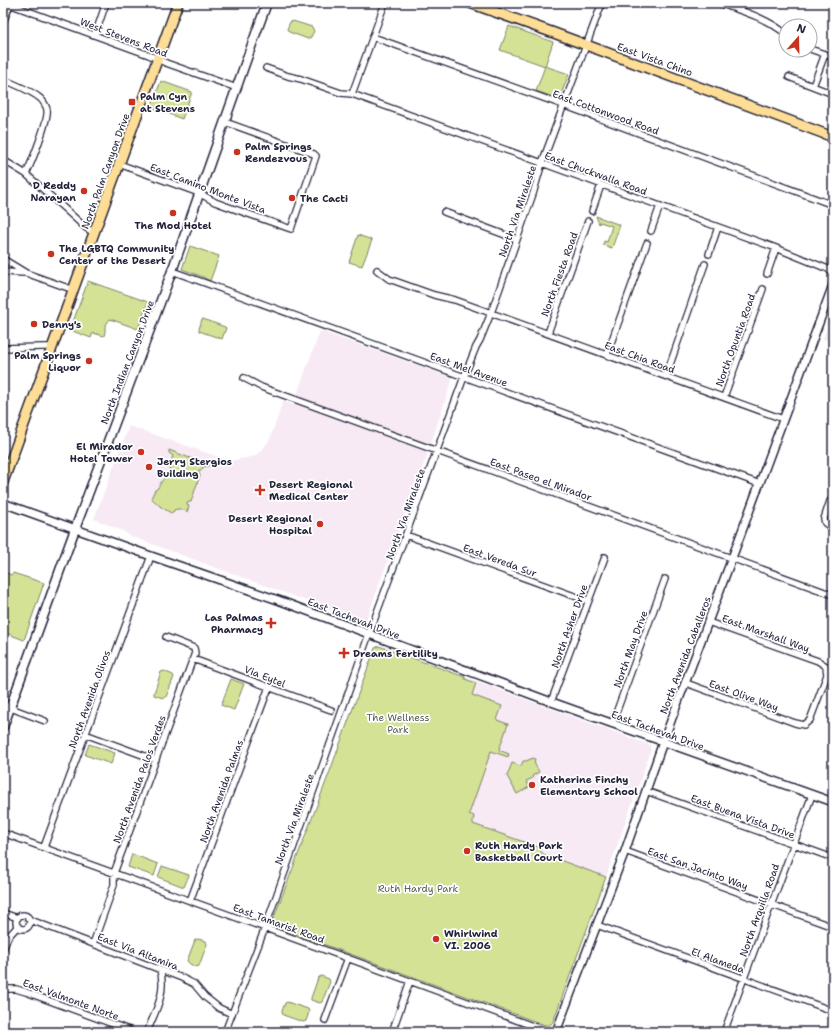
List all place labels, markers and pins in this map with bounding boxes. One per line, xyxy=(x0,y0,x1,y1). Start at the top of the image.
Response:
place label: Palm Cyn at Stevens xyxy=(140,90,195,115)
marker: Palm Cyn at Stevens xyxy=(127,97,137,107)
place label: Palm Springs Rendezvous xyxy=(245,140,312,165)
marker: Palm Springs Rendezvous xyxy=(232,147,242,157)
place label: D Reddy Narayan xyxy=(30,179,76,204)
marker: D Reddy Narayan xyxy=(79,186,89,196)
place label: The Cacti xyxy=(300,192,348,205)
marker: The Cacti xyxy=(287,193,297,203)
marker: The Mod Hotel xyxy=(168,208,178,218)
place label: The Mod Hotel xyxy=(134,219,212,232)
place label: The LGBTQ Community Center of the Desert xyxy=(59,242,174,267)
marker: The LGBTQ Community Center of the Desert xyxy=(46,249,56,259)
place label: Denny's xyxy=(42,318,81,331)
marker: Denny's xyxy=(29,319,39,329)
place label: Palm Springs Liquor xyxy=(14,349,82,374)
marker: Palm Springs Liquor xyxy=(84,356,94,366)
place label: El Mirador Hotel Tower xyxy=(70,440,134,465)
marker: El Mirador Hotel Tower xyxy=(136,447,146,457)
place label: Jerry Stergios Building xyxy=(157,455,232,480)
marker: Jerry Stergios Building xyxy=(144,462,154,472)
place label: Desert Regional Medical Center xyxy=(269,478,353,503)
marker: Desert Regional Medical Center xyxy=(254,484,266,496)
place label: Desert Regional Hospital xyxy=(228,512,313,537)
marker: Desert Regional Hospital xyxy=(315,519,325,529)
place label: Las Palmas Pharmacy xyxy=(205,611,263,636)
marker: Las Palmas Pharmacy xyxy=(266,618,276,628)
marker: Dreams Fertility xyxy=(338,647,350,659)
place label: Dreams Fertility xyxy=(353,647,438,660)
place label: Katherine Finchy Elementary School xyxy=(540,773,638,798)
marker: Katherine Finchy Elementary School xyxy=(527,780,537,790)
place label: Ruth Hardy Park Basketball Court xyxy=(475,839,563,864)
marker: Ruth Hardy Park Basketball Court xyxy=(462,846,472,856)
place label: Whirlwind VI. 2006 xyxy=(444,927,498,952)
marker: Whirlwind VI. 2006 xyxy=(431,934,441,944)

